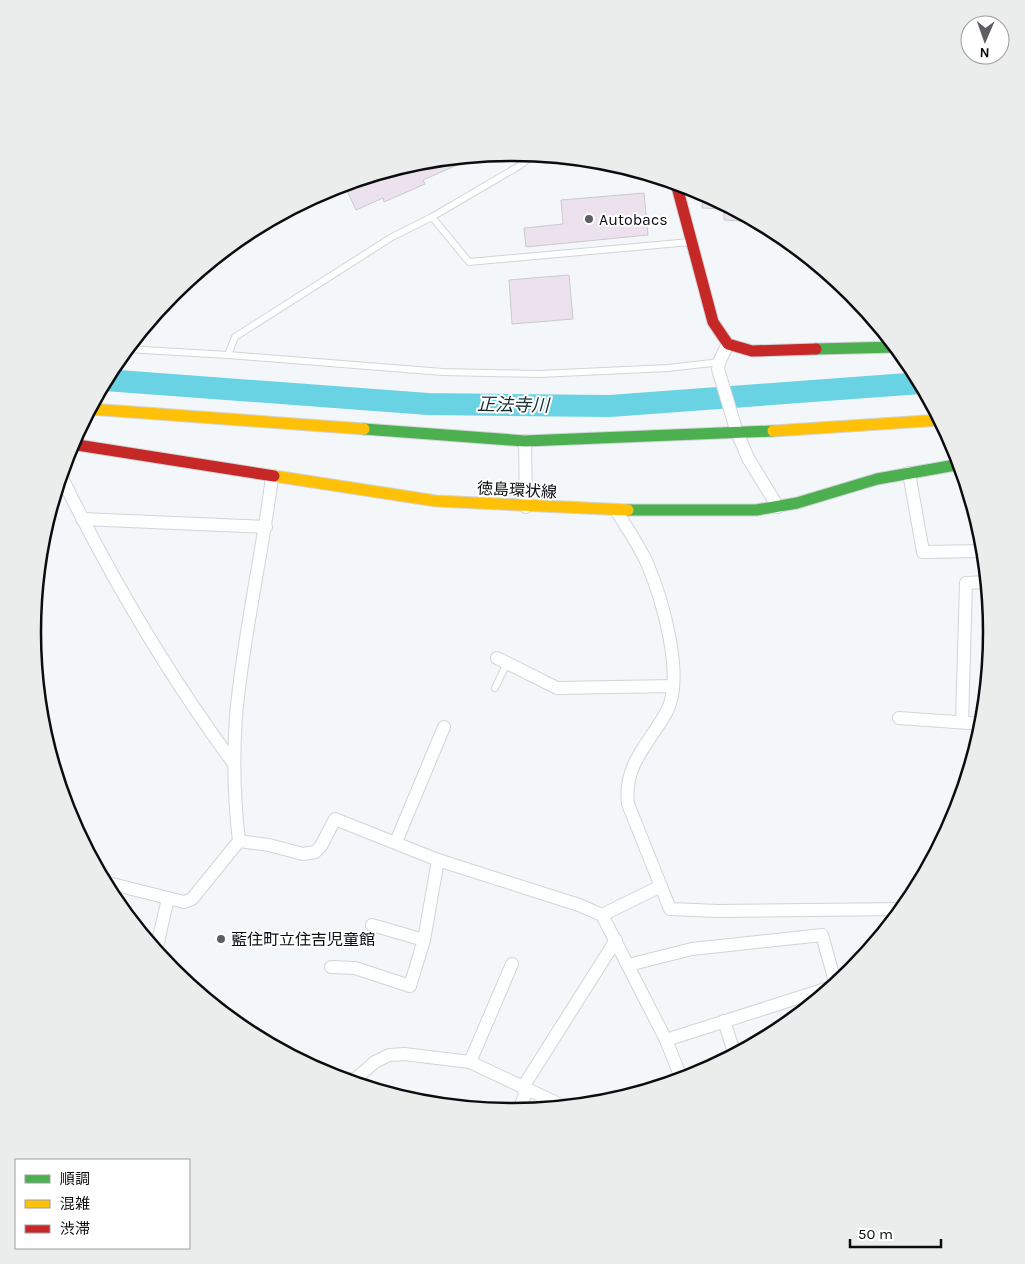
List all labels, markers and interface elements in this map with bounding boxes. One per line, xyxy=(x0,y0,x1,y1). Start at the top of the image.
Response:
north arrow xyxy=(960,15,1010,65)
text: N xyxy=(979,44,990,61)
place label: Autobacs xyxy=(599,210,668,229)
marker: Autobacs xyxy=(583,213,595,225)
water label: 正法寺川 xyxy=(477,393,551,417)
street label: 徳島環状線 xyxy=(477,478,557,502)
place label: 藍住町立住吉児童館 xyxy=(231,930,375,949)
marker: 藍住町立住吉児童館 xyxy=(215,933,227,945)
legend xyxy=(15,1159,190,1249)
text: 順調 xyxy=(60,1170,90,1188)
text: 混雑 xyxy=(60,1195,90,1213)
scale bar xyxy=(850,1216,941,1248)
text: 渋滞 xyxy=(60,1220,90,1238)
text: 50 m xyxy=(858,1225,893,1243)

